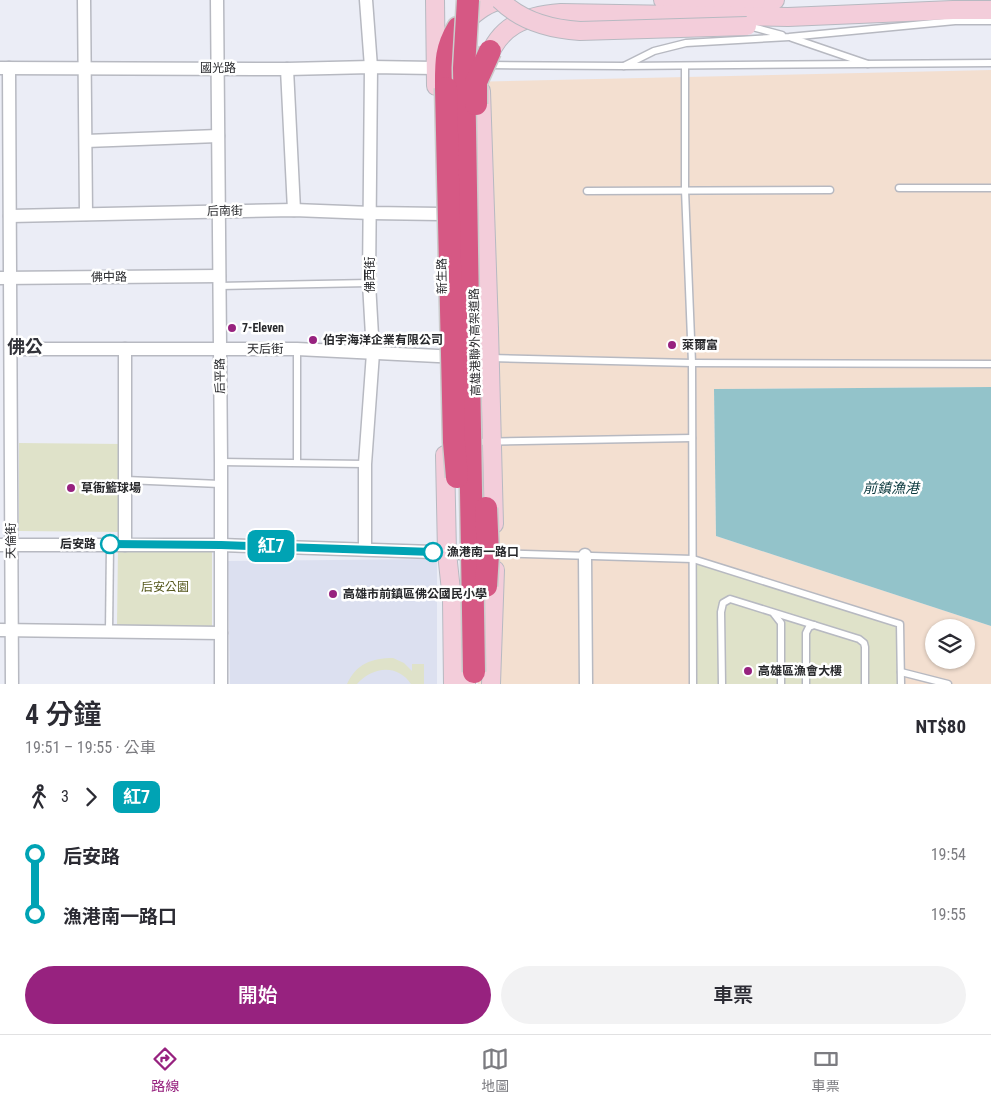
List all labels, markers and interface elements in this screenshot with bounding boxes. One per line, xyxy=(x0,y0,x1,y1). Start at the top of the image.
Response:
street label: 國光路 xyxy=(200,61,236,75)
street label: 后南街 xyxy=(207,204,243,218)
street label: 佛西街 xyxy=(363,257,377,293)
street label: 新生路 xyxy=(435,258,449,294)
street label: 佛中路 xyxy=(91,270,127,284)
street label: 高雄港聯外高架道路 xyxy=(467,288,483,396)
place label: 7-Eleven xyxy=(242,321,284,335)
marker: 7-Eleven xyxy=(226,322,238,334)
place label: 伯宇海洋企業有限公司 xyxy=(323,333,443,347)
marker: 伯宇海洋企業有限公司 xyxy=(307,334,319,346)
district label: 佛公 xyxy=(7,336,43,357)
place label: 萊爾富 xyxy=(682,338,718,352)
marker: 萊爾富 xyxy=(666,339,678,351)
street label: 天后街 xyxy=(247,342,283,356)
street label: 后平路 xyxy=(213,358,227,394)
water label: 前鎮漁港 xyxy=(863,480,921,496)
place label: 草衙籃球場 xyxy=(81,481,141,495)
marker: 草衙籃球場 xyxy=(65,482,77,494)
street label: 天倫街 xyxy=(4,523,18,559)
line badge: 紅7 xyxy=(248,530,294,562)
marker: 后安路 xyxy=(100,534,120,554)
text: 紅7 xyxy=(257,535,285,556)
place label: 后安路 xyxy=(60,537,96,551)
marker: 漁港南一路口 xyxy=(423,542,443,562)
place label: 漁港南一路口 xyxy=(447,545,519,559)
park label: 后安公園 xyxy=(141,580,189,594)
place label: 高雄市前鎮區佛公國民小學 xyxy=(343,587,487,601)
marker: 高雄市前鎮區佛公國民小學 xyxy=(327,588,339,600)
map controls xyxy=(925,619,975,669)
button: layers xyxy=(925,619,975,669)
place label: 高雄區漁會大樓 xyxy=(758,664,842,678)
marker: 高雄區漁會大樓 xyxy=(742,665,754,677)
text: 4 分鐘 xyxy=(25,698,102,731)
text: NT$80 xyxy=(916,715,966,738)
text: 19:51 – 19:55 · 公車 xyxy=(25,738,155,757)
icon: walk xyxy=(25,783,53,811)
icon: forward xyxy=(77,783,105,811)
text: 紅7 xyxy=(123,786,150,807)
text: 3 xyxy=(61,787,69,806)
text: 后安路 xyxy=(63,845,120,868)
text: 19:54 xyxy=(931,845,966,864)
text: 漁港南一路口 xyxy=(63,905,177,928)
text: 19:55 xyxy=(931,905,966,924)
button: 開始 xyxy=(25,966,491,1024)
button: 車票 xyxy=(501,966,966,1024)
tab: 路線 xyxy=(151,1045,179,1095)
tab: 地圖 xyxy=(481,1045,509,1095)
tab: 車票 xyxy=(812,1045,840,1095)

